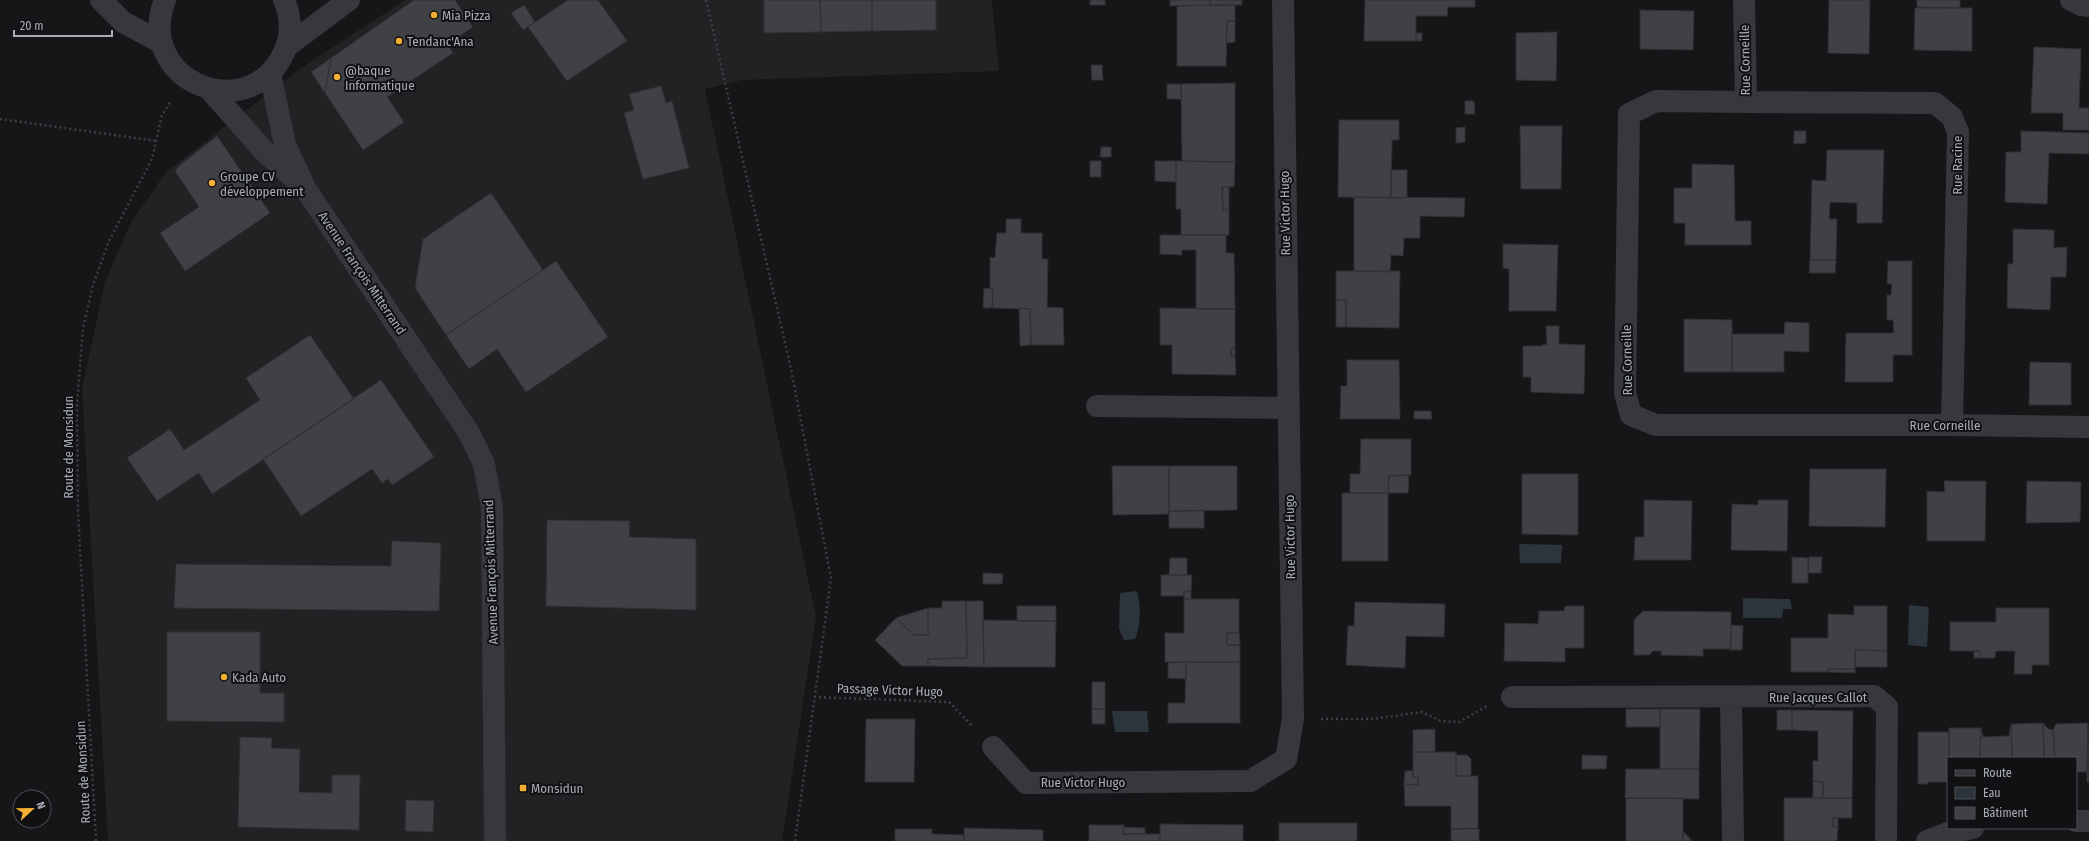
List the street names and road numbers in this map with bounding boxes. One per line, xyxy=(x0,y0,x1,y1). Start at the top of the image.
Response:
street label: Rue Corneille xyxy=(1737,24,1753,96)
street label: Rue Racine xyxy=(1950,136,1965,194)
street label: Rue Victor Hugo xyxy=(1277,170,1293,255)
street label: Avenue François Mitterrand xyxy=(315,209,409,337)
street label: Rue Corneille xyxy=(1619,324,1635,396)
street label: Route de Monsidun xyxy=(61,396,76,498)
street label: Rue Corneille xyxy=(1910,418,1980,433)
street label: Rue Victor Hugo xyxy=(1282,494,1298,579)
street label: Avenue François Mitterrand xyxy=(481,499,501,645)
street label: Passage Victor Hugo xyxy=(837,681,944,699)
street label: Rue Jacques Callot xyxy=(1769,690,1868,705)
street label: Route de Monsidun xyxy=(73,720,93,824)
street label: Rue Victor Hugo xyxy=(1041,775,1126,790)

